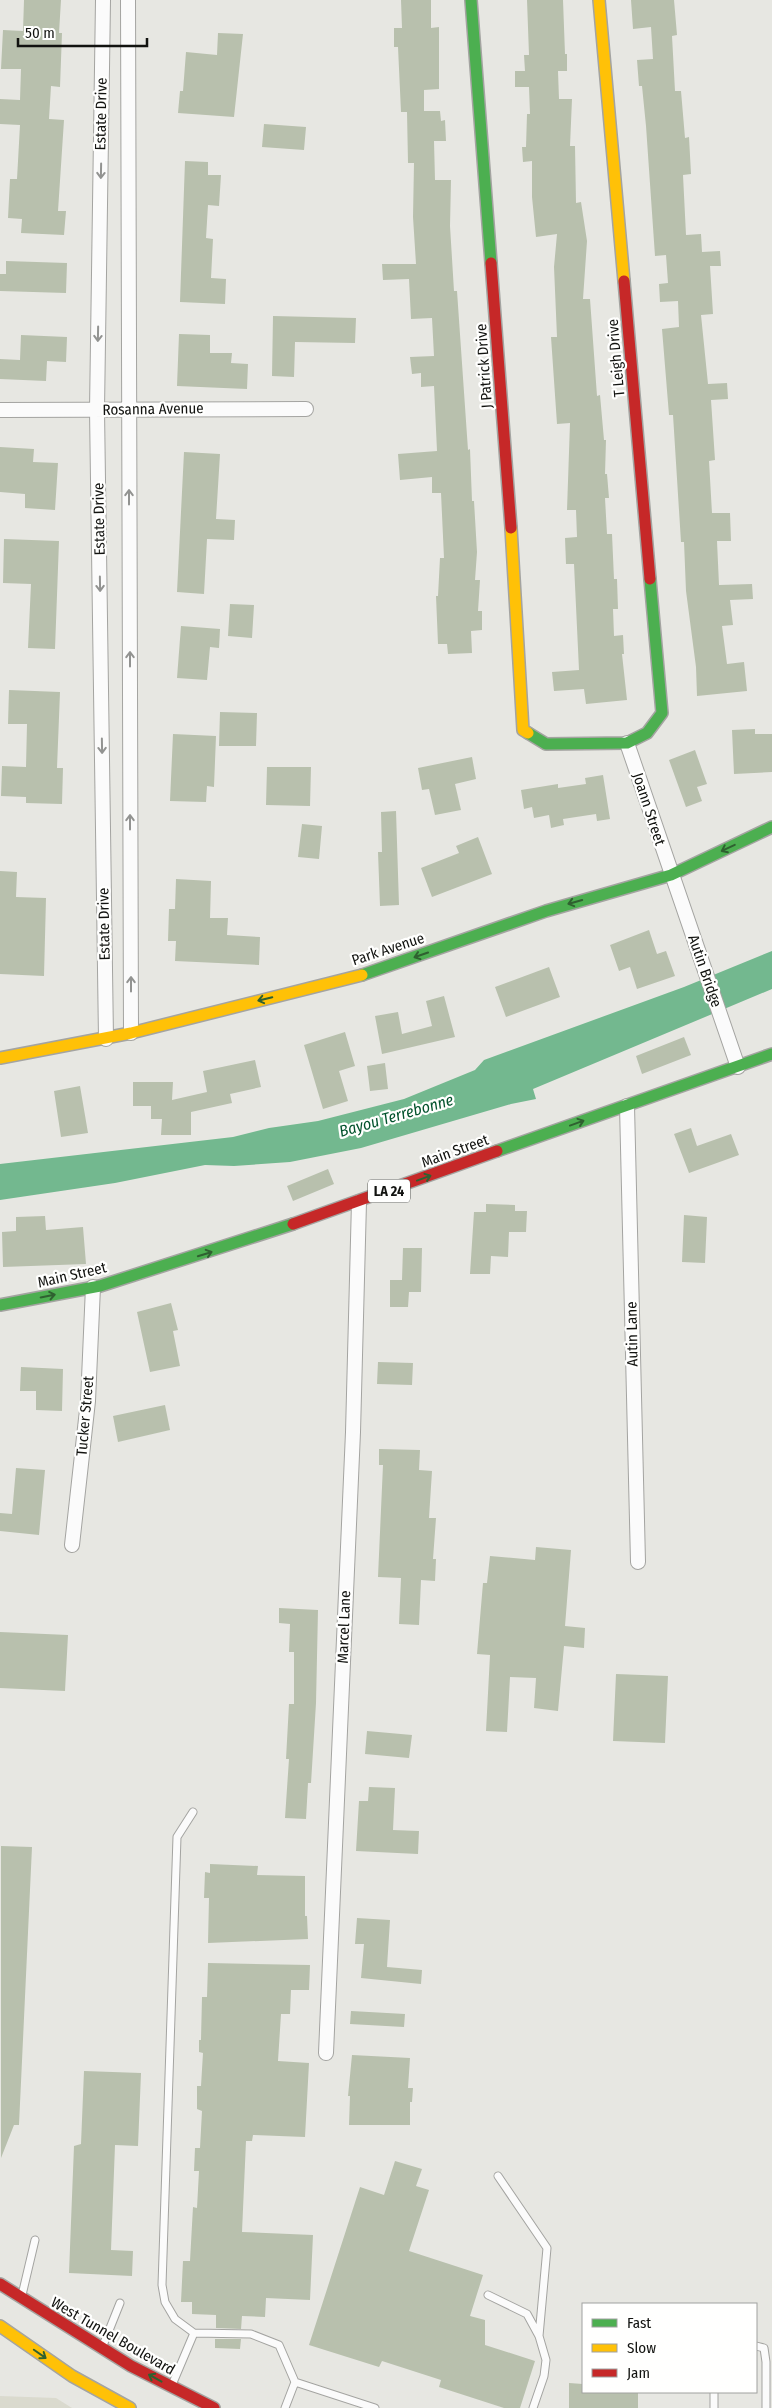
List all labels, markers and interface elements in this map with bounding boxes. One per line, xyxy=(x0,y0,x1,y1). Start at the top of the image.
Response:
scale bar xyxy=(18,15,146,47)
text: 50 m xyxy=(25,24,55,42)
street label: Estate Drive xyxy=(91,77,111,151)
one-way arrow xyxy=(96,163,105,179)
street label: T Leigh Drive xyxy=(604,318,628,398)
street label: J Patrick Drive xyxy=(472,323,496,409)
one-way arrow xyxy=(94,325,103,341)
street label: Rosanna Avenue xyxy=(102,399,204,419)
street label: Estate Drive xyxy=(89,482,109,556)
one-way arrow xyxy=(124,489,134,506)
one-way arrow xyxy=(95,575,105,591)
one-way arrow xyxy=(125,652,135,668)
one-way arrow xyxy=(97,738,107,754)
street label: Joann Street xyxy=(629,770,669,848)
one-way arrow xyxy=(125,814,135,830)
one-way arrow xyxy=(721,844,736,853)
street label: Estate Drive xyxy=(94,887,114,961)
one-way arrow xyxy=(568,898,584,908)
street label: Park Avenue xyxy=(349,929,427,969)
street label: Autin Bridge xyxy=(684,932,726,1010)
one-way arrow xyxy=(414,950,430,960)
one-way arrow xyxy=(126,977,136,993)
one-way arrow xyxy=(258,995,274,1004)
water label: Bayou Terrebonne xyxy=(337,1090,456,1141)
one-way arrow xyxy=(569,1118,585,1127)
street label: Main Street xyxy=(419,1131,491,1171)
one-way arrow xyxy=(416,1173,432,1182)
road number: LA 24 xyxy=(368,1180,410,1202)
one-way arrow xyxy=(196,1248,212,1258)
street label: Main Street xyxy=(36,1258,108,1292)
one-way arrow xyxy=(39,1291,55,1301)
street label: Autin Lane xyxy=(622,1301,642,1367)
street label: Tucker Street xyxy=(73,1375,97,1457)
street label: Marcel Lane xyxy=(334,1590,354,1664)
street label: West Tunnel Boulevard xyxy=(48,2293,178,2379)
legend xyxy=(582,2303,757,2393)
text: Fast xyxy=(627,2314,651,2332)
text: Slow xyxy=(627,2339,656,2357)
one-way arrow xyxy=(33,2349,47,2359)
text: Jam xyxy=(627,2364,650,2382)
one-way arrow xyxy=(147,2373,162,2383)

